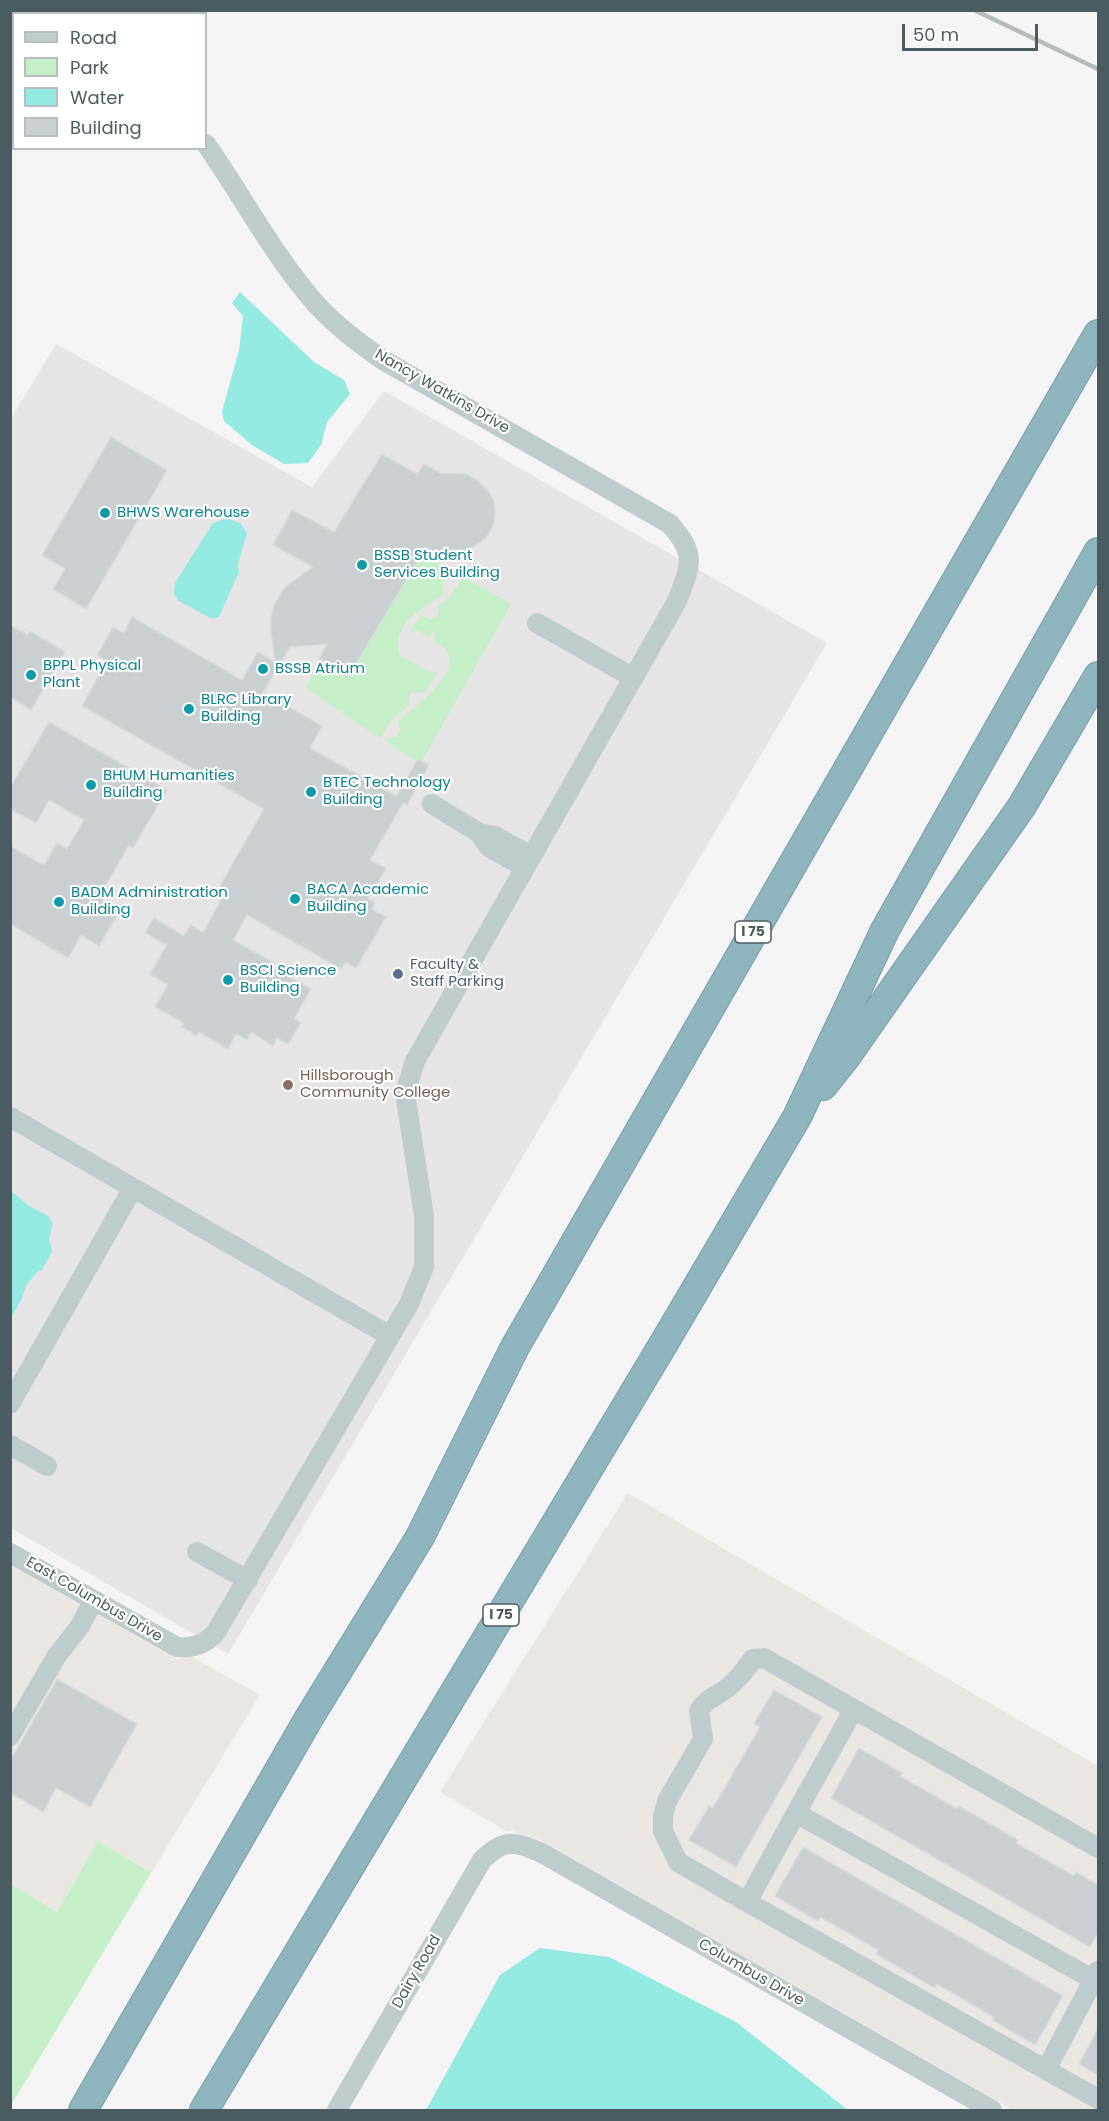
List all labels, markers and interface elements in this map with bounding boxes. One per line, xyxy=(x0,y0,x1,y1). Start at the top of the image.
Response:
legend xyxy=(12,12,207,150)
scale bar xyxy=(905,12,1042,50)
text: 50 m xyxy=(913,22,959,47)
text: Road xyxy=(70,25,117,50)
text: Park xyxy=(70,55,109,80)
text: Water xyxy=(70,85,124,110)
text: Building xyxy=(70,115,142,140)
street label: Nancy Watkins Drive xyxy=(371,346,513,438)
place label: BHWS Warehouse xyxy=(117,504,250,522)
marker: BHWS Warehouse xyxy=(98,506,112,520)
place label: BSSB Student Services Building xyxy=(374,547,500,582)
marker: BSSB Student Services Building xyxy=(355,558,369,572)
place label: BPPL Physical Plant xyxy=(43,657,141,692)
place label: BSSB Atrium xyxy=(275,660,365,678)
marker: BSSB Atrium xyxy=(256,662,270,676)
marker: BPPL Physical Plant xyxy=(24,668,38,682)
place label: BLRC Library Building xyxy=(201,691,291,726)
marker: BLRC Library Building xyxy=(182,702,196,716)
place label: BHUM Humanities Building xyxy=(103,767,235,802)
place label: BTEC Technology Building xyxy=(323,774,451,809)
marker: BHUM Humanities Building xyxy=(84,778,98,792)
marker: BTEC Technology Building xyxy=(304,785,318,799)
place label: BACA Academic Building xyxy=(307,881,429,916)
place label: BADM Administration Building xyxy=(71,884,228,919)
marker: BACA Academic Building xyxy=(288,892,302,906)
marker: BADM Administration Building xyxy=(52,895,66,909)
road number: I 75 xyxy=(735,921,771,943)
place label: Faculty & Staff Parking xyxy=(410,956,504,991)
place label: BSCI Science Building xyxy=(240,962,336,997)
marker: Faculty & Staff Parking xyxy=(391,967,405,981)
marker: BSCI Science Building xyxy=(221,973,235,987)
place label: Hillsborough Community College xyxy=(300,1067,450,1102)
marker: Hillsborough Community College xyxy=(281,1078,295,1092)
street label: East Columbus Drive xyxy=(23,1554,165,1646)
road number: I 75 xyxy=(483,1604,519,1626)
street label: Dairy Road xyxy=(389,1932,445,2012)
street label: Columbus Drive xyxy=(695,1935,807,2011)

